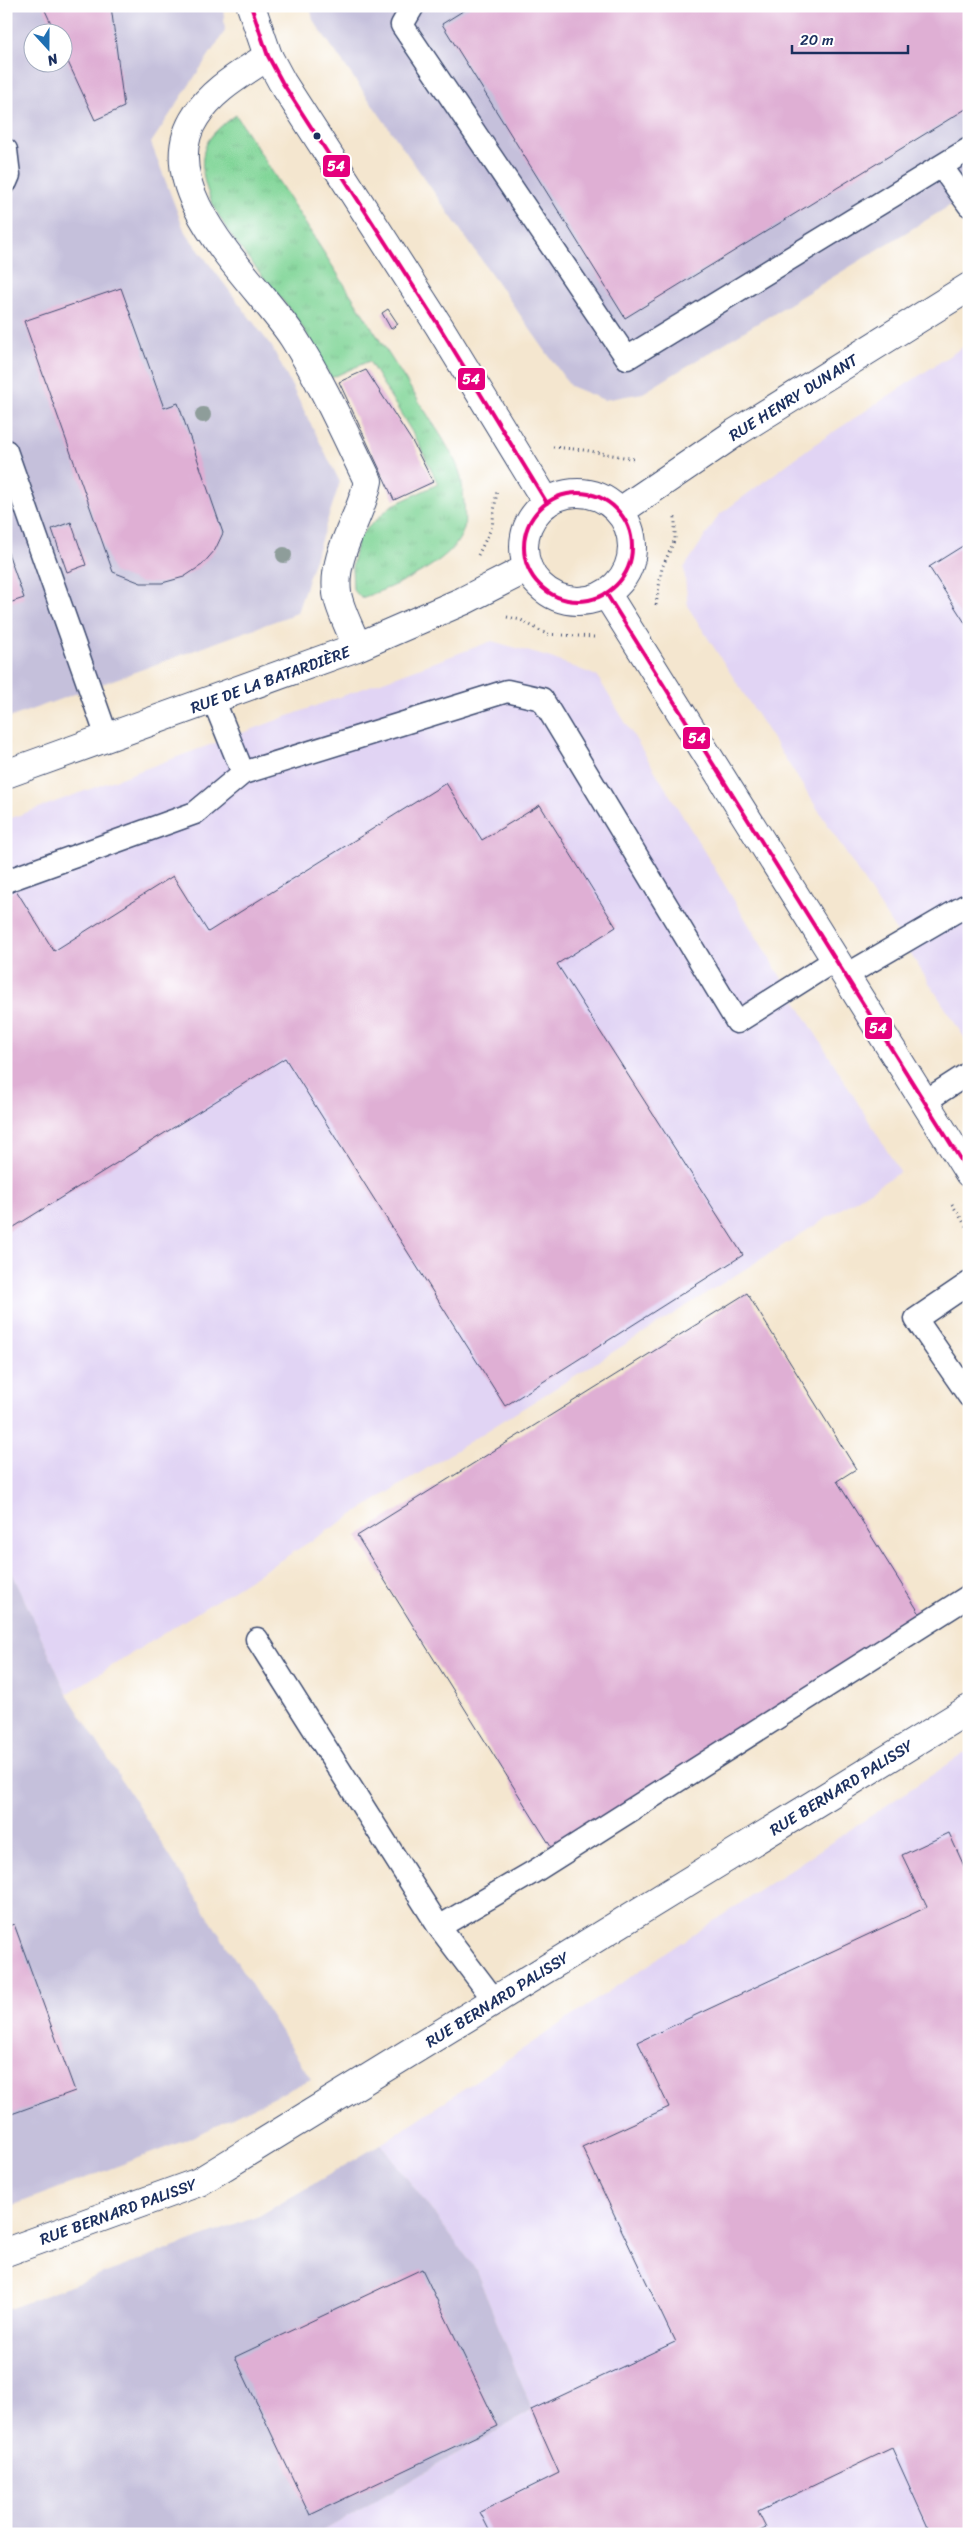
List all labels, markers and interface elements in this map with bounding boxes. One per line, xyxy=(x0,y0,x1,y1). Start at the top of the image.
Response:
north arrow xyxy=(22,22,72,72)
scale bar xyxy=(792,22,909,54)
text: 20 m xyxy=(800,27,834,53)
text: N xyxy=(43,46,62,73)
unlabelled marker xyxy=(312,131,322,141)
line badge: 54 xyxy=(322,154,351,178)
text: 54 xyxy=(327,154,345,179)
street label: RUE HENRY DUNANT xyxy=(723,345,865,449)
line badge: 54 xyxy=(457,367,486,391)
text: 54 xyxy=(462,367,480,392)
street label: RUE DE LA BATARDIÈRE xyxy=(186,637,355,722)
line badge: 54 xyxy=(682,726,711,750)
text: 54 xyxy=(688,726,706,751)
line badge: 54 xyxy=(864,1016,893,1040)
text: 54 xyxy=(869,1016,887,1041)
street label: RUE BERNARD PALISSY xyxy=(763,1731,920,1844)
street label: RUE BERNARD PALISSY xyxy=(419,1943,576,2056)
street label: RUE BERNARD PALISSY xyxy=(35,2169,202,2253)

